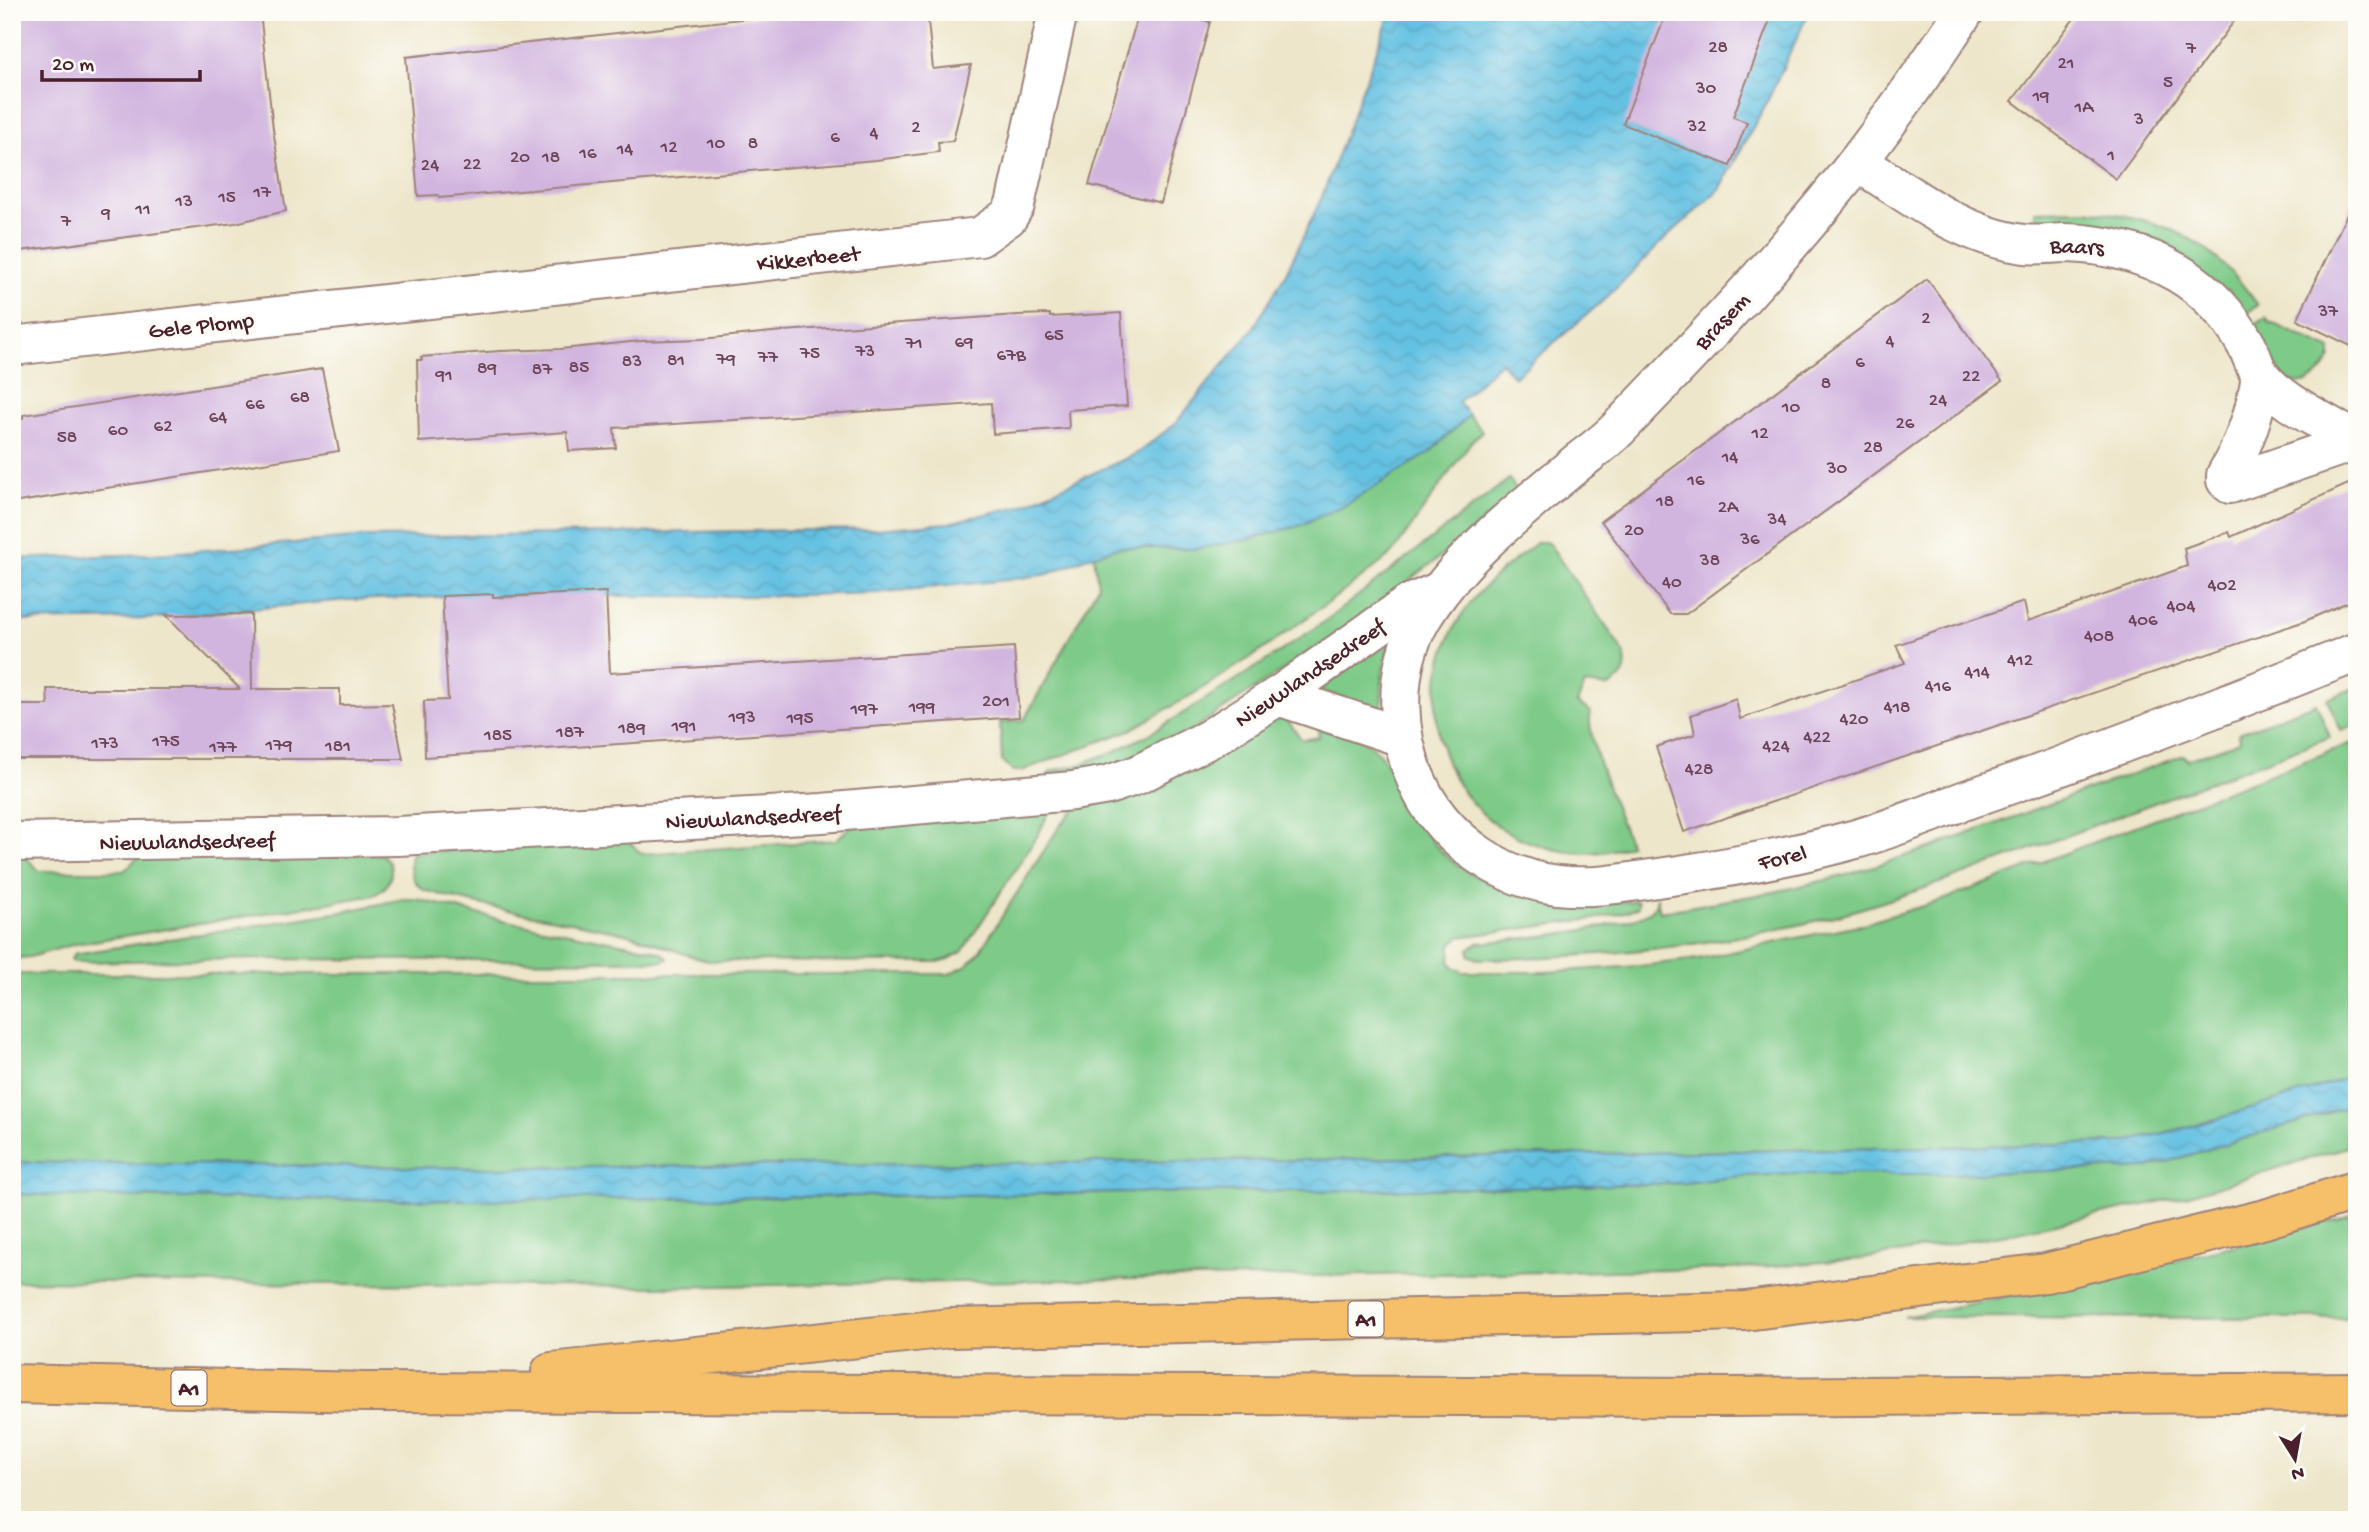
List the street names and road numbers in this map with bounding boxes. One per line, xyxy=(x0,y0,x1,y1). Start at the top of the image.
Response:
street label: Baars xyxy=(2048,234,2105,263)
street label: Kikkerbeet xyxy=(756,241,863,279)
street label: Brasem xyxy=(1689,288,1757,358)
street label: Gele Plomp xyxy=(147,309,256,346)
street label: Nieuwlandsedreef xyxy=(1231,614,1393,735)
street label: Nieuwlandsedreef xyxy=(665,801,843,838)
street label: Nieuwlandsedreef xyxy=(99,828,277,859)
street label: Forel xyxy=(1755,841,1810,878)
road number: A1 xyxy=(1348,1302,1384,1336)
road number: A1 xyxy=(172,1370,206,1406)

